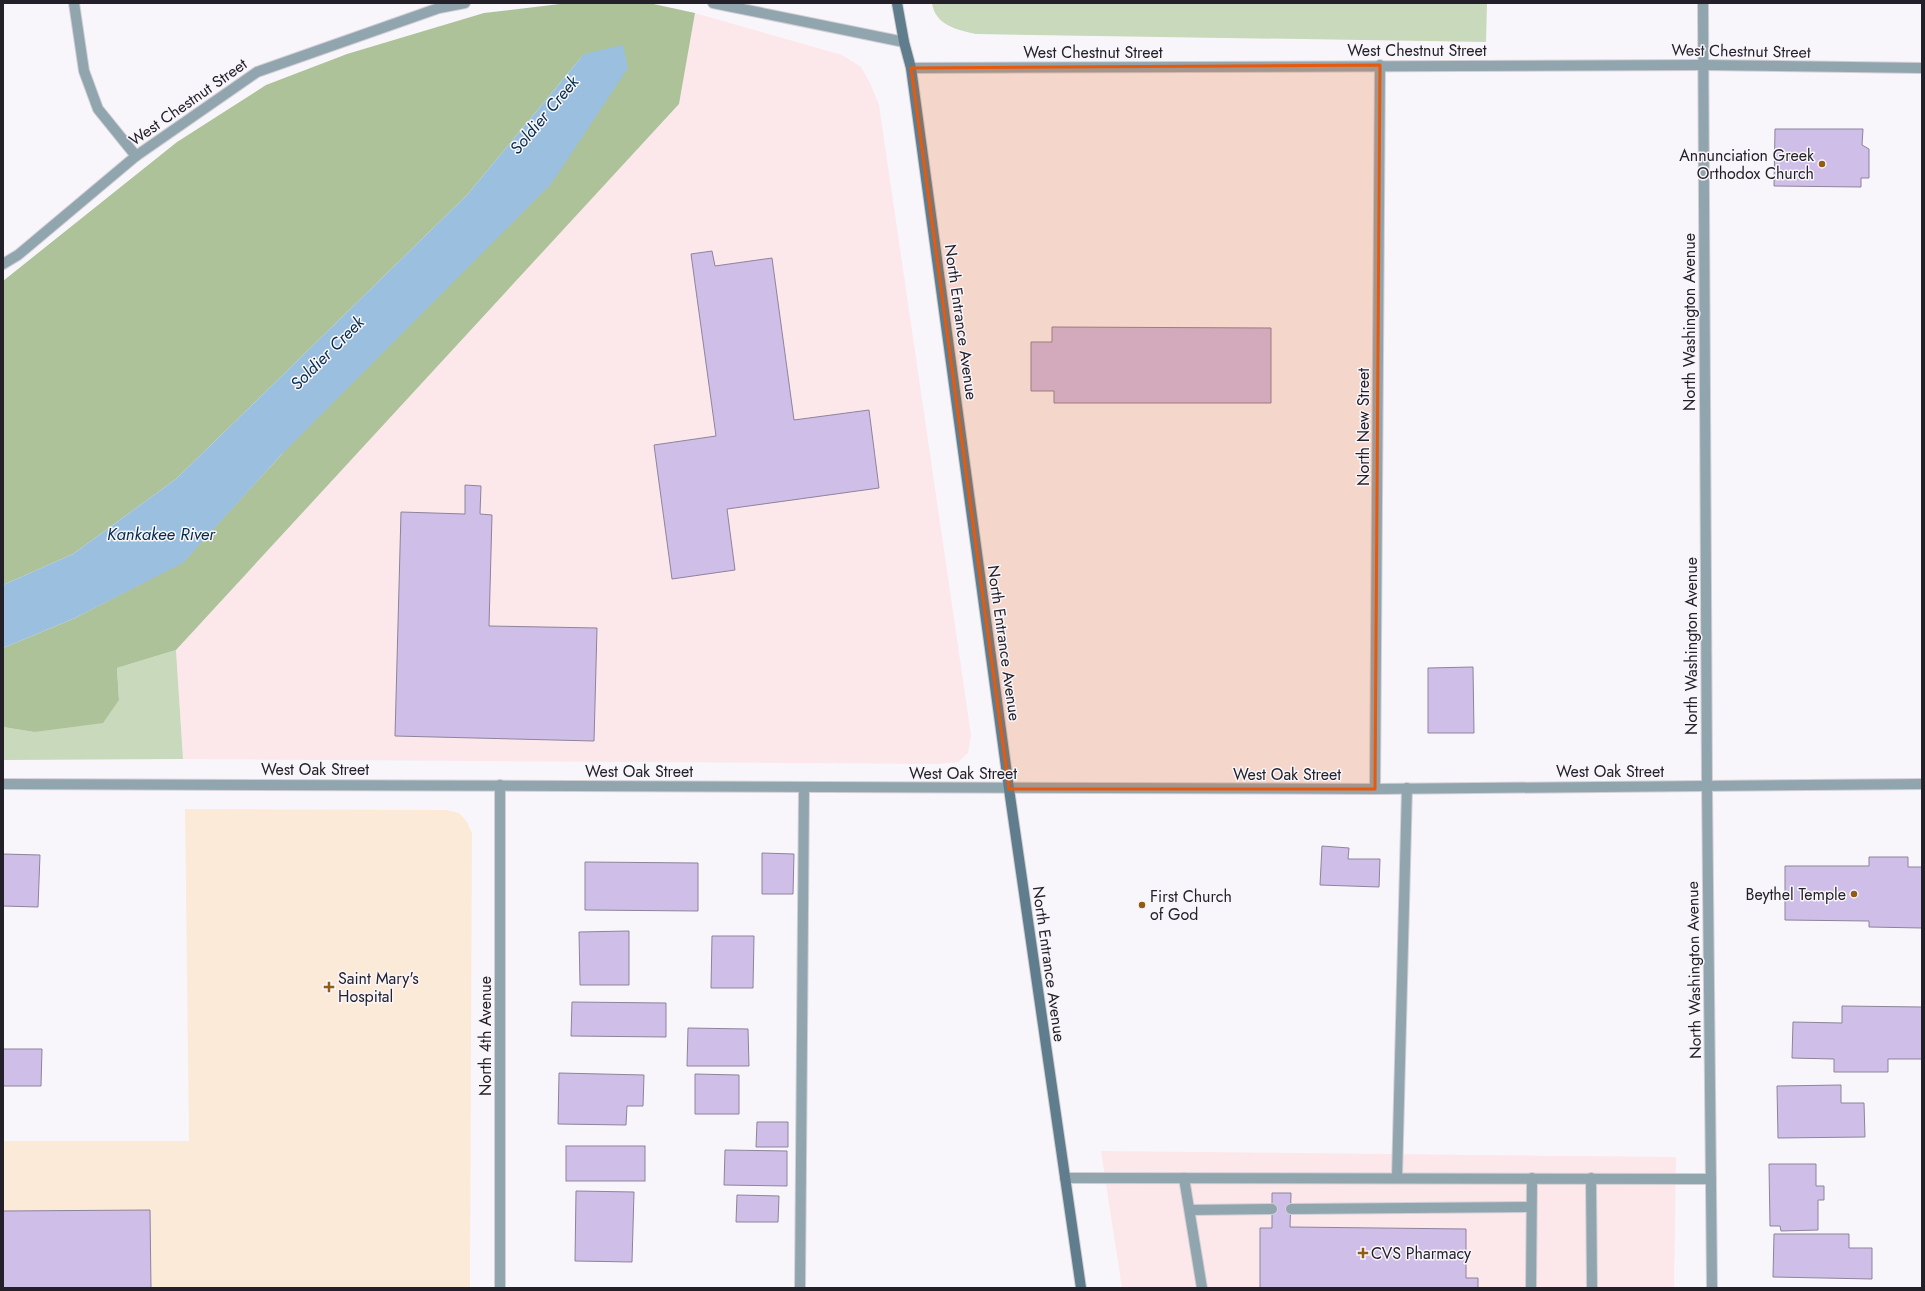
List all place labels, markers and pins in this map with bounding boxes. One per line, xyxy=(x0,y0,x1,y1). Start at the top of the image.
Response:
place label: Annunciation Greek Orthodox Church xyxy=(1679,144,1815,185)
marker: Annunciation Greek Orthodox Church xyxy=(1817,159,1827,169)
place label: Beythel Temple xyxy=(1745,883,1846,906)
place label: First Church of God xyxy=(1150,885,1232,926)
marker: Beythel Temple xyxy=(1849,889,1859,899)
marker: First Church of God xyxy=(1137,900,1147,910)
place label: Saint Mary's Hospital xyxy=(338,967,419,1008)
marker: Saint Mary's Hospital xyxy=(323,981,335,993)
place label: CVS Pharmacy xyxy=(1371,1242,1472,1265)
marker: CVS Pharmacy xyxy=(1358,1248,1368,1258)

